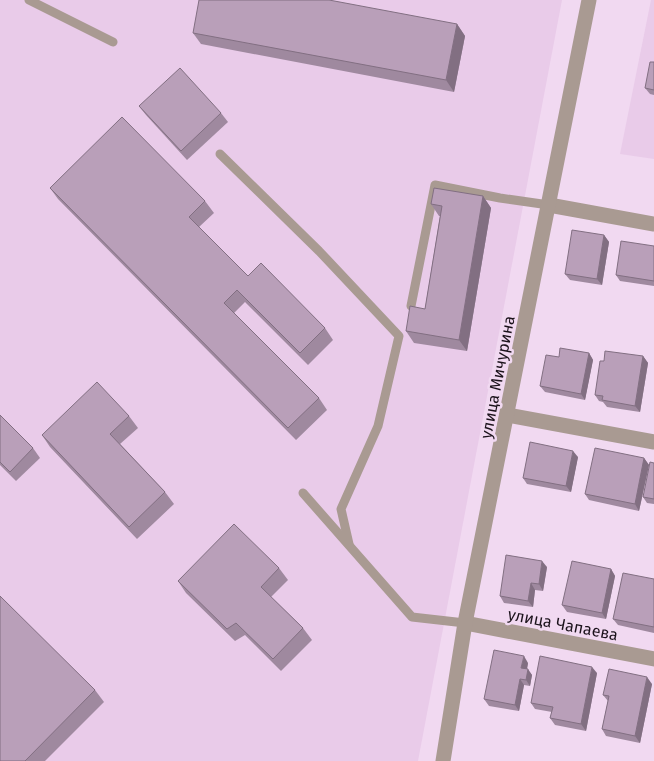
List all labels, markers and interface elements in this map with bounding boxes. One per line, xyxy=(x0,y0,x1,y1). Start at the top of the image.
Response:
street label: улица Мичурина xyxy=(476,314,519,440)
street label: улица Чапаева xyxy=(506,605,620,644)

